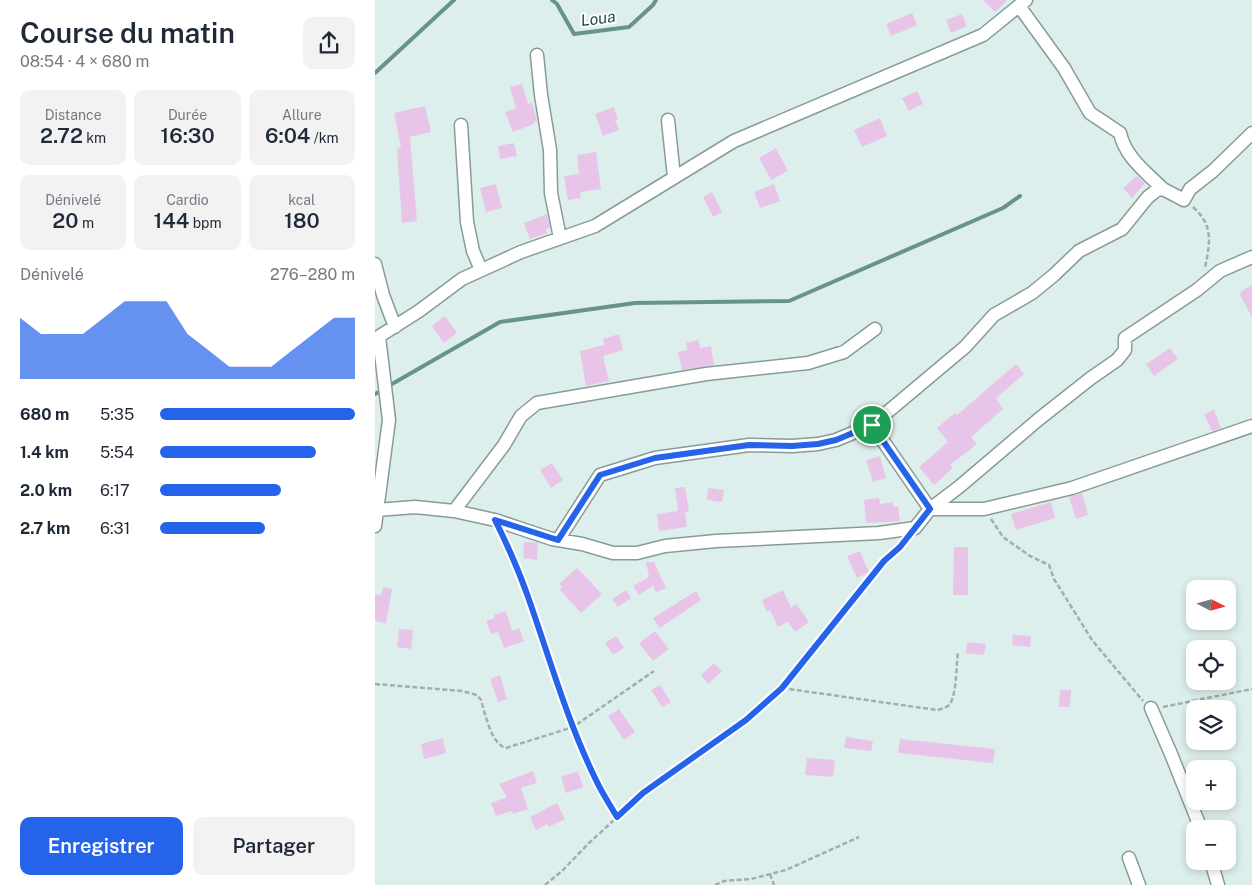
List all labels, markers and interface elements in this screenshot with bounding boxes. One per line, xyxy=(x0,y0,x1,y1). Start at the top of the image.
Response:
water label: Loua xyxy=(580,7,617,30)
text: Course du matin xyxy=(20,16,235,49)
button: share xyxy=(303,17,355,69)
text: 08:54 · 4 × 680 m xyxy=(20,52,149,71)
text: Distance xyxy=(45,107,102,123)
text: Durée xyxy=(168,107,207,123)
text: Allure xyxy=(282,107,322,123)
text: 2.72 xyxy=(40,123,83,148)
text: 16:30 xyxy=(160,123,215,148)
text: 6:04 xyxy=(265,123,310,148)
text: km xyxy=(83,130,106,146)
text: /km xyxy=(310,130,339,146)
text: Dénivelé xyxy=(45,192,101,208)
text: Cardio xyxy=(166,192,209,208)
text: kcal xyxy=(288,192,315,208)
text: 20 xyxy=(52,208,79,233)
text: 144 xyxy=(153,208,189,233)
text: 180 xyxy=(284,208,320,233)
text: m xyxy=(79,215,94,231)
text: bpm xyxy=(189,215,222,231)
text: Dénivelé xyxy=(20,265,84,284)
text: 276–280 m xyxy=(270,265,355,284)
pin xyxy=(851,404,893,446)
text: 680 m xyxy=(20,405,69,424)
text: 5:35 xyxy=(100,405,134,424)
icon: arrive xyxy=(858,411,886,439)
text: 1.4 km xyxy=(20,443,69,462)
text: 5:54 xyxy=(100,443,134,462)
text: 2.0 km xyxy=(20,481,72,500)
text: 6:17 xyxy=(100,481,130,500)
text: 2.7 km xyxy=(20,519,70,538)
text: 6:31 xyxy=(100,519,130,538)
north arrow xyxy=(1186,580,1236,630)
map controls xyxy=(1186,580,1236,870)
button: locate xyxy=(1186,640,1236,690)
button: layers xyxy=(1186,700,1236,750)
button: + xyxy=(1186,760,1236,810)
button: Enregistrer xyxy=(20,817,183,875)
button: Partager xyxy=(193,817,355,875)
button: − xyxy=(1186,820,1236,870)

